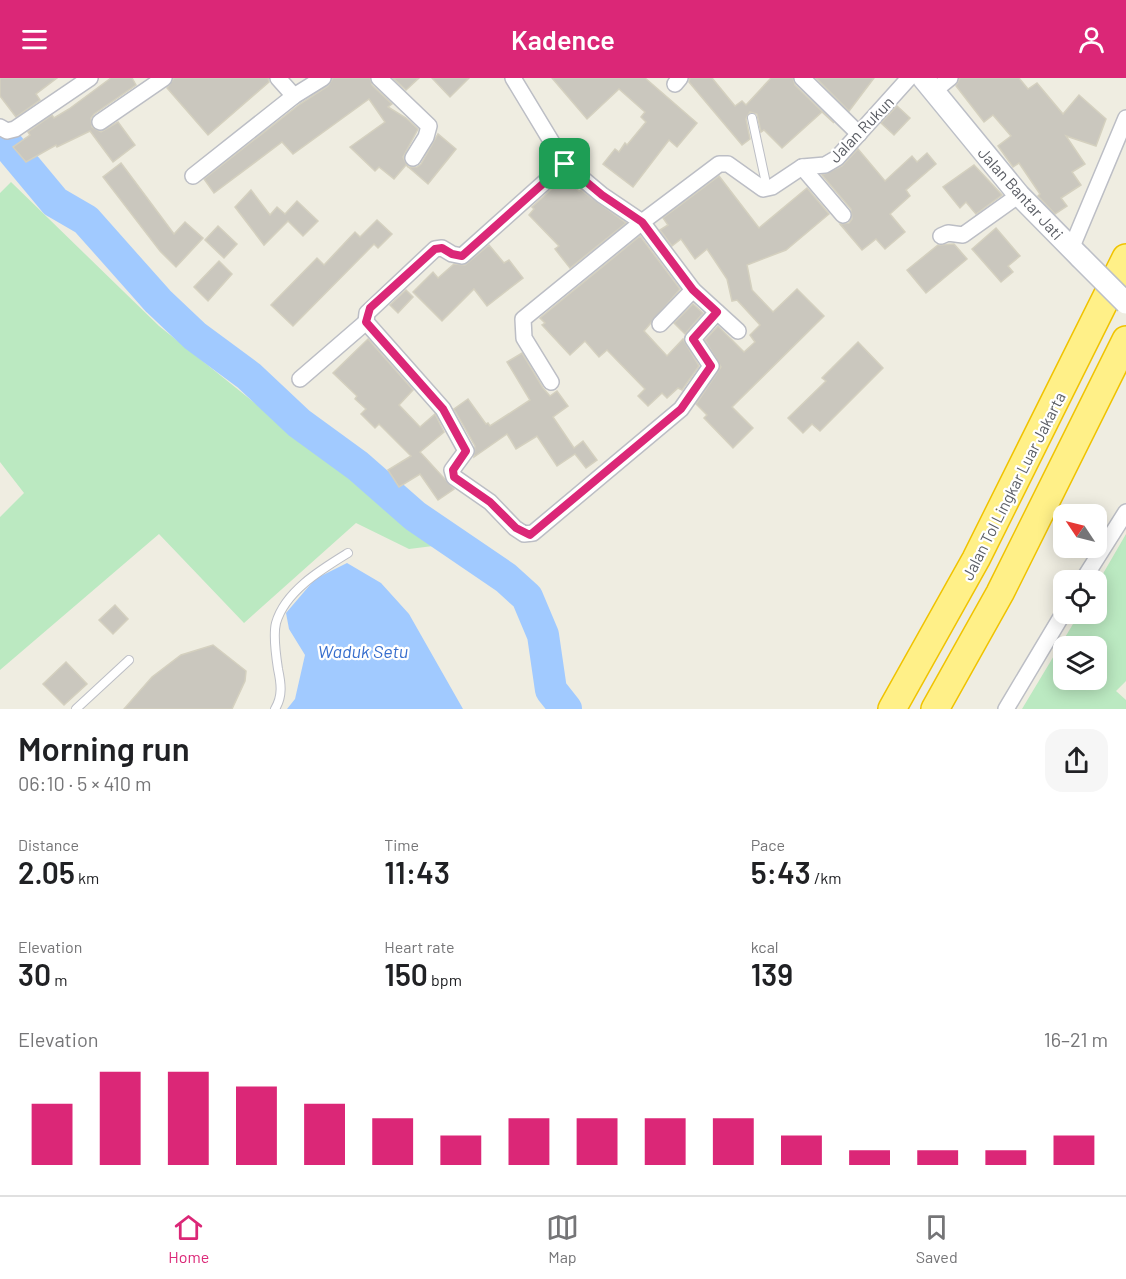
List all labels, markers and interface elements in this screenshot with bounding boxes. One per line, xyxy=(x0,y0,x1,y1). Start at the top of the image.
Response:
icon: menu xyxy=(18,23,51,56)
text: Kadence xyxy=(511,23,615,55)
icon: person xyxy=(1075,23,1108,56)
street label: Jalan Rukun xyxy=(825,92,897,166)
pin xyxy=(539,138,590,189)
street label: Jalan Bantar Jati xyxy=(974,143,1068,243)
icon: arrive xyxy=(548,147,581,180)
street label: Jalan Tol Lingkar Luar Jakarta xyxy=(957,389,1069,583)
north arrow xyxy=(1053,504,1107,558)
map controls xyxy=(1053,504,1107,690)
button: locate xyxy=(1053,570,1107,624)
button: layers xyxy=(1053,636,1107,690)
water label: Waduk Setu xyxy=(318,640,408,662)
text: Morning run xyxy=(18,728,190,768)
button: share xyxy=(1045,729,1108,792)
text: 06:10 · 5 × 410 m xyxy=(18,771,152,795)
text: Distance xyxy=(18,835,79,854)
text: Time xyxy=(384,835,419,854)
text: Pace xyxy=(751,835,785,854)
text: 2.05 xyxy=(18,854,75,890)
text: 11:43 xyxy=(384,854,450,890)
text: 5:43 xyxy=(751,854,811,890)
text: km xyxy=(75,868,99,887)
text: /km xyxy=(811,868,842,887)
text: Elevation xyxy=(18,937,82,956)
text: Heart rate xyxy=(384,937,455,956)
text: kcal xyxy=(751,937,779,956)
text: 30 xyxy=(18,956,51,992)
text: 150 xyxy=(384,956,428,992)
text: 139 xyxy=(751,956,793,992)
text: m xyxy=(51,970,67,989)
text: bpm xyxy=(428,970,462,989)
text: Elevation xyxy=(18,1027,99,1051)
text: 16–21 m xyxy=(1044,1027,1108,1051)
tab: Home xyxy=(168,1211,209,1266)
tab: Map xyxy=(546,1211,579,1266)
tab: Saved xyxy=(916,1211,958,1266)

